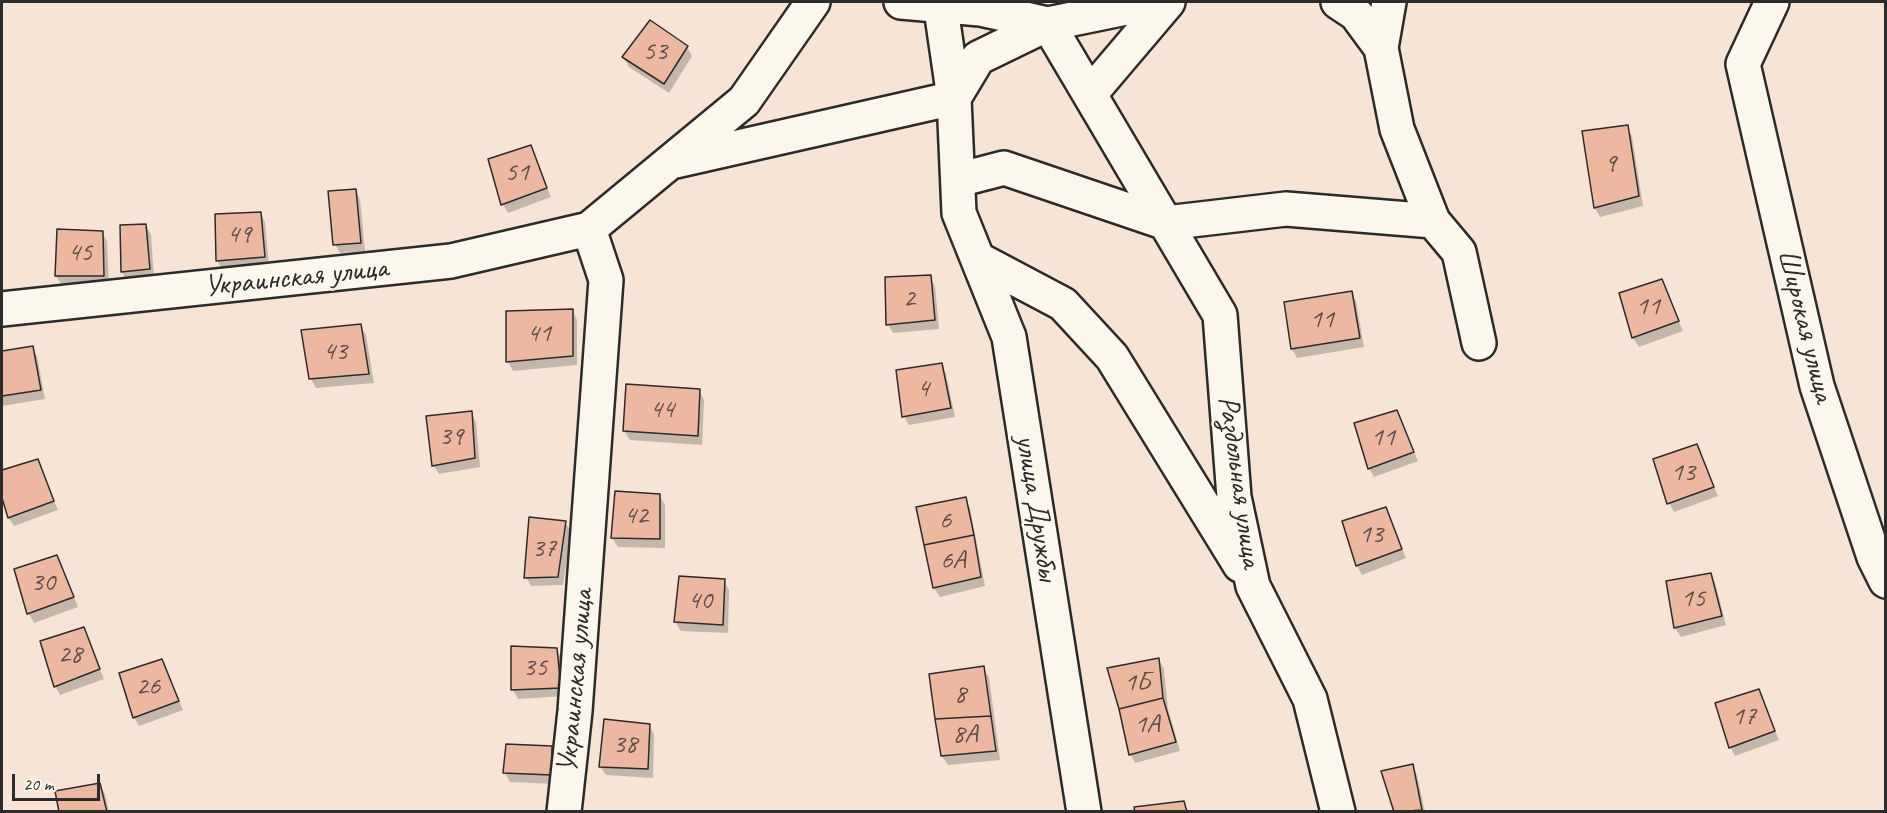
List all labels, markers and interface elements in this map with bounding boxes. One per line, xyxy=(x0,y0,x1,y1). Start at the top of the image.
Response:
house number: 53 xyxy=(643,36,667,68)
house number: 9 xyxy=(1604,148,1616,180)
house number: 51 xyxy=(505,157,529,189)
house number: 49 xyxy=(227,219,251,251)
house number: 45 xyxy=(68,237,92,269)
street label: Широкая улица xyxy=(1769,246,1841,406)
street label: Украинская улица xyxy=(203,250,389,306)
house number: 2 xyxy=(903,283,915,315)
house number: 11 xyxy=(1636,291,1660,323)
house number: 11 xyxy=(1310,304,1334,336)
house number: 41 xyxy=(527,318,551,350)
house number: 43 xyxy=(323,336,347,368)
house number: 4 xyxy=(917,373,929,405)
house number: 44 xyxy=(650,394,674,426)
street label: Раздольная улица xyxy=(1209,394,1269,570)
house number: 39 xyxy=(439,421,463,453)
house number: 11 xyxy=(1371,422,1395,454)
street label: улица Дружбы xyxy=(1007,433,1065,583)
house number: 13 xyxy=(1671,457,1695,489)
house number: 42 xyxy=(624,500,648,532)
house number: 6 xyxy=(939,505,951,537)
house number: 13 xyxy=(1359,519,1383,551)
house number: 37 xyxy=(532,533,556,565)
house number: 6А xyxy=(940,545,966,577)
house number: 30 xyxy=(31,567,55,599)
house number: 15 xyxy=(1681,583,1705,615)
house number: 40 xyxy=(688,585,712,617)
street label: Украинская улица xyxy=(550,588,602,774)
house number: 28 xyxy=(58,639,82,671)
house number: 35 xyxy=(523,652,547,684)
house number: 1Б xyxy=(1124,667,1150,699)
house number: 26 xyxy=(136,671,160,703)
house number: 8 xyxy=(954,679,966,711)
house number: 17 xyxy=(1732,701,1756,733)
house number: 1А xyxy=(1134,709,1160,741)
house number: 8А xyxy=(952,719,978,751)
house number: 38 xyxy=(613,729,637,761)
scale bar xyxy=(15,762,104,800)
text: 20 m xyxy=(23,773,54,795)

